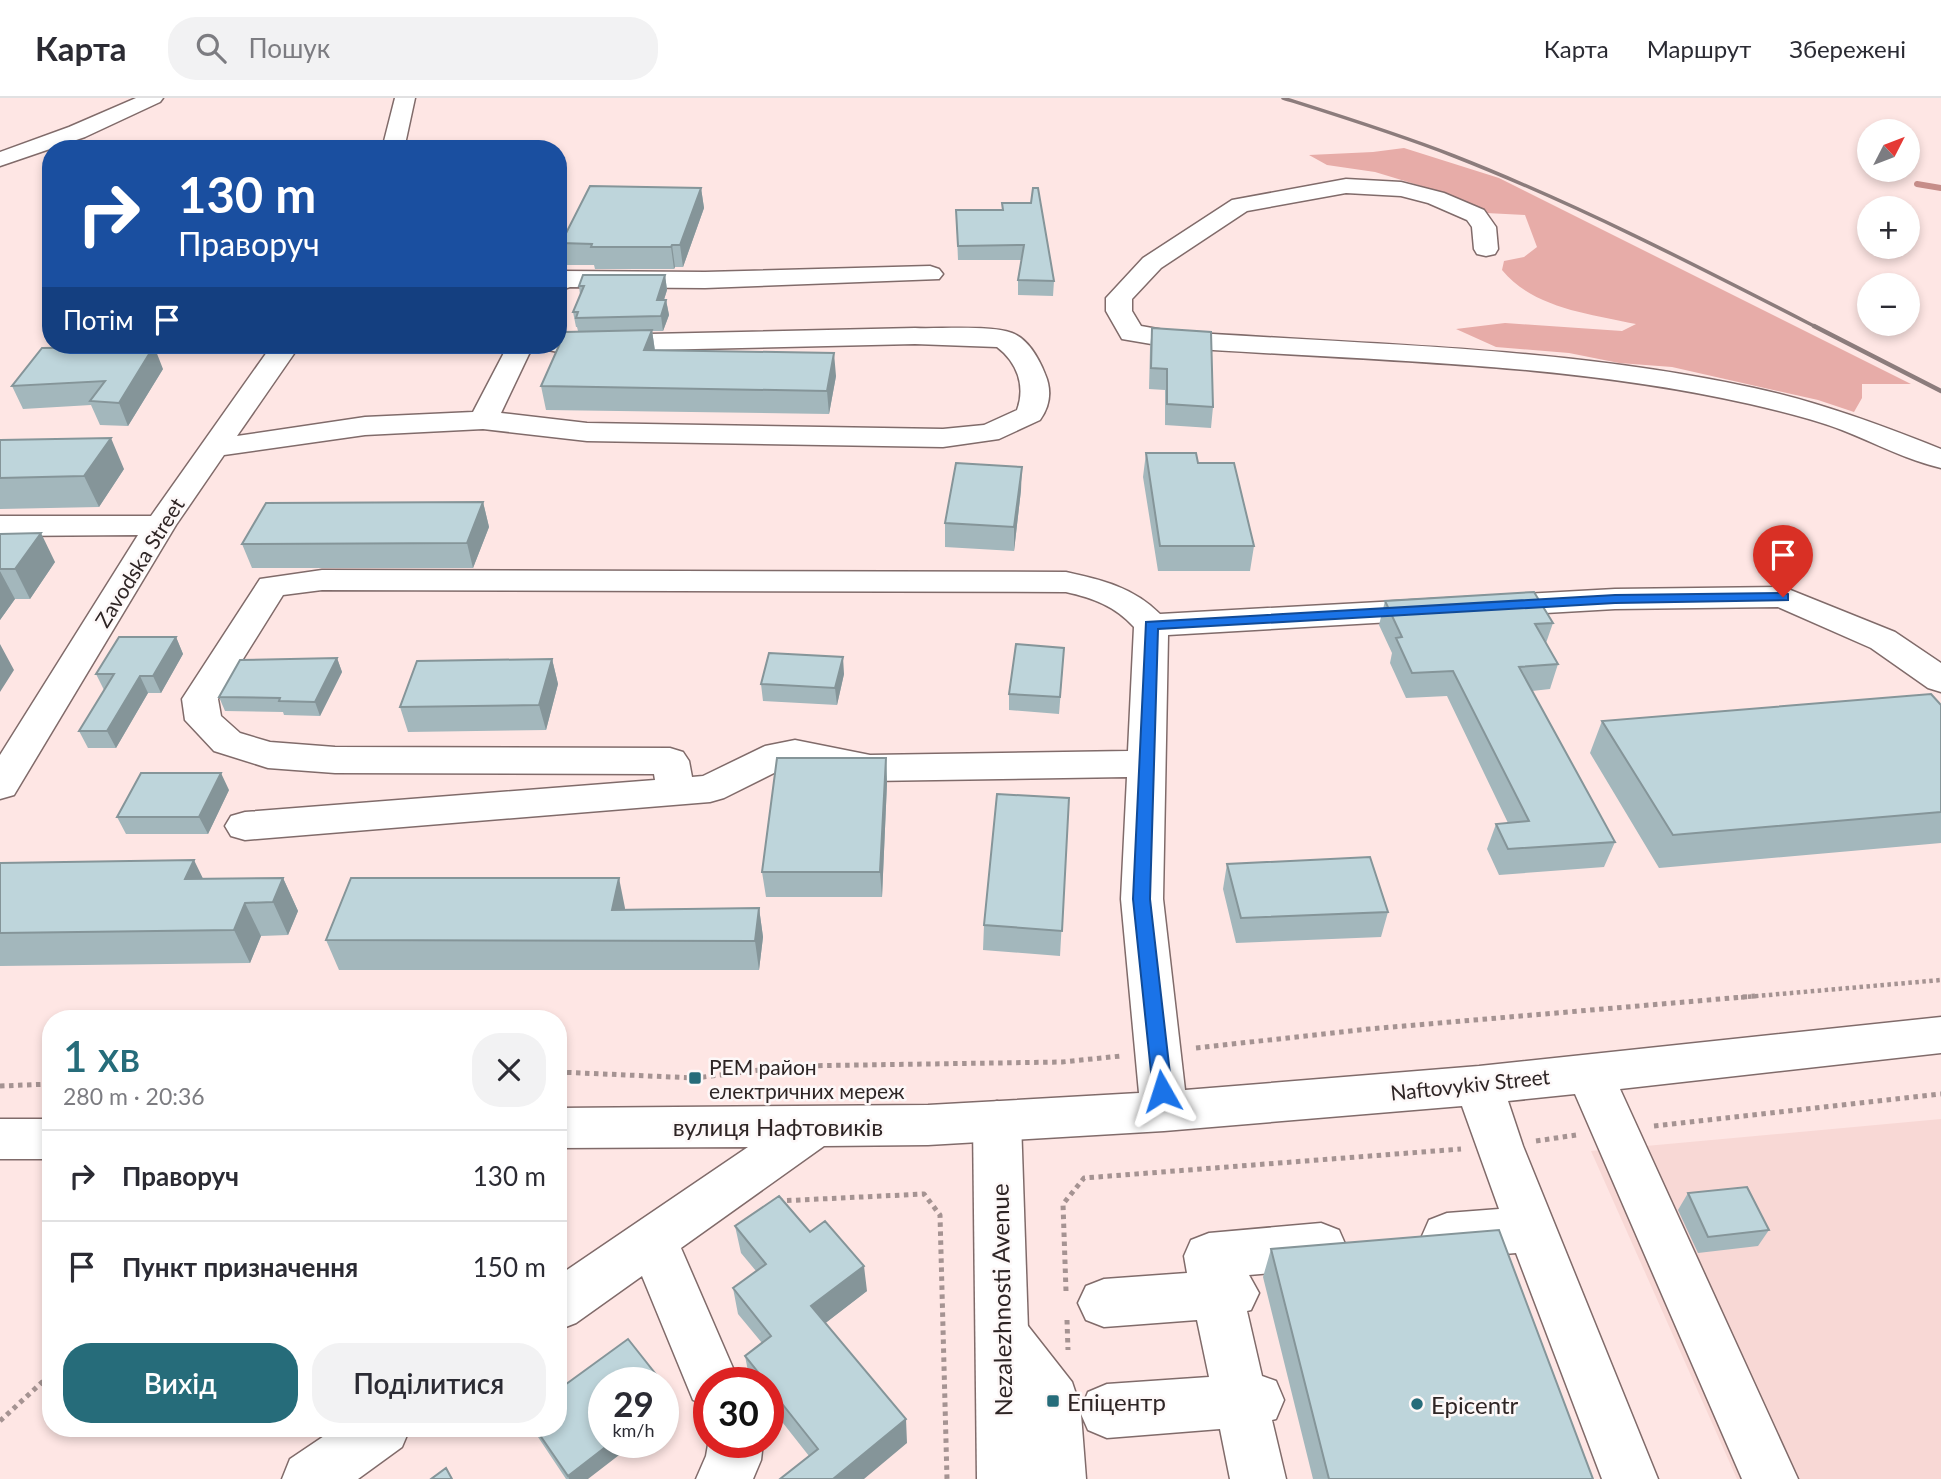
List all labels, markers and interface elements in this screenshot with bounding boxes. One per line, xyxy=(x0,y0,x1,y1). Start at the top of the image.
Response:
search box xyxy=(168,17,658,80)
text: Карта xyxy=(35,28,126,68)
icon: search xyxy=(192,29,230,67)
text: Пошук xyxy=(248,32,330,64)
text: Карта xyxy=(1544,34,1609,63)
text: Маршрут xyxy=(1647,34,1751,63)
text: Збережені xyxy=(1789,34,1906,63)
north arrow xyxy=(1857,119,1920,182)
map controls xyxy=(1857,119,1920,336)
text: 130 m xyxy=(178,165,316,223)
icon: right xyxy=(63,168,154,259)
button: + xyxy=(1857,196,1920,259)
text: Праворуч xyxy=(178,224,320,263)
button: − xyxy=(1857,273,1920,336)
icon: arrive xyxy=(148,301,186,339)
text: Потім xyxy=(63,304,134,336)
street label: Zavodska Street xyxy=(89,492,189,631)
pin xyxy=(1753,525,1813,597)
icon: arrive xyxy=(1764,536,1802,574)
text: 1 хв xyxy=(63,1031,140,1081)
button: close xyxy=(472,1033,546,1107)
place label: РЕМ район електричних мереж xyxy=(709,1054,905,1103)
position arrow xyxy=(1125,1054,1199,1128)
street label: Naftovykiv Street xyxy=(1389,1063,1551,1105)
marker: РЕМ район електричних мереж xyxy=(687,1070,703,1086)
text: 280 m · 20:36 xyxy=(63,1082,205,1110)
street label: вулиця Нафтовиків xyxy=(673,1112,883,1141)
icon: right xyxy=(63,1157,101,1195)
text: Праворуч xyxy=(122,1160,239,1192)
text: 130 m xyxy=(473,1160,546,1192)
street label: Nezalezhnosti Avenue xyxy=(984,1183,1018,1417)
icon: arrive xyxy=(63,1248,101,1286)
text: Пункт призначення xyxy=(122,1251,358,1283)
text: 150 m xyxy=(473,1251,546,1283)
button: Вихід xyxy=(63,1343,298,1423)
button: Поділитися xyxy=(312,1343,546,1423)
speed limit sign: 30 xyxy=(693,1367,784,1458)
text: 29 xyxy=(613,1382,654,1424)
place label: Епіцентр xyxy=(1067,1387,1166,1416)
place label: Epicentr xyxy=(1431,1390,1518,1419)
marker: Епіцентр xyxy=(1045,1393,1061,1409)
marker: Epicentr xyxy=(1409,1396,1425,1412)
text: km/h xyxy=(612,1419,655,1441)

